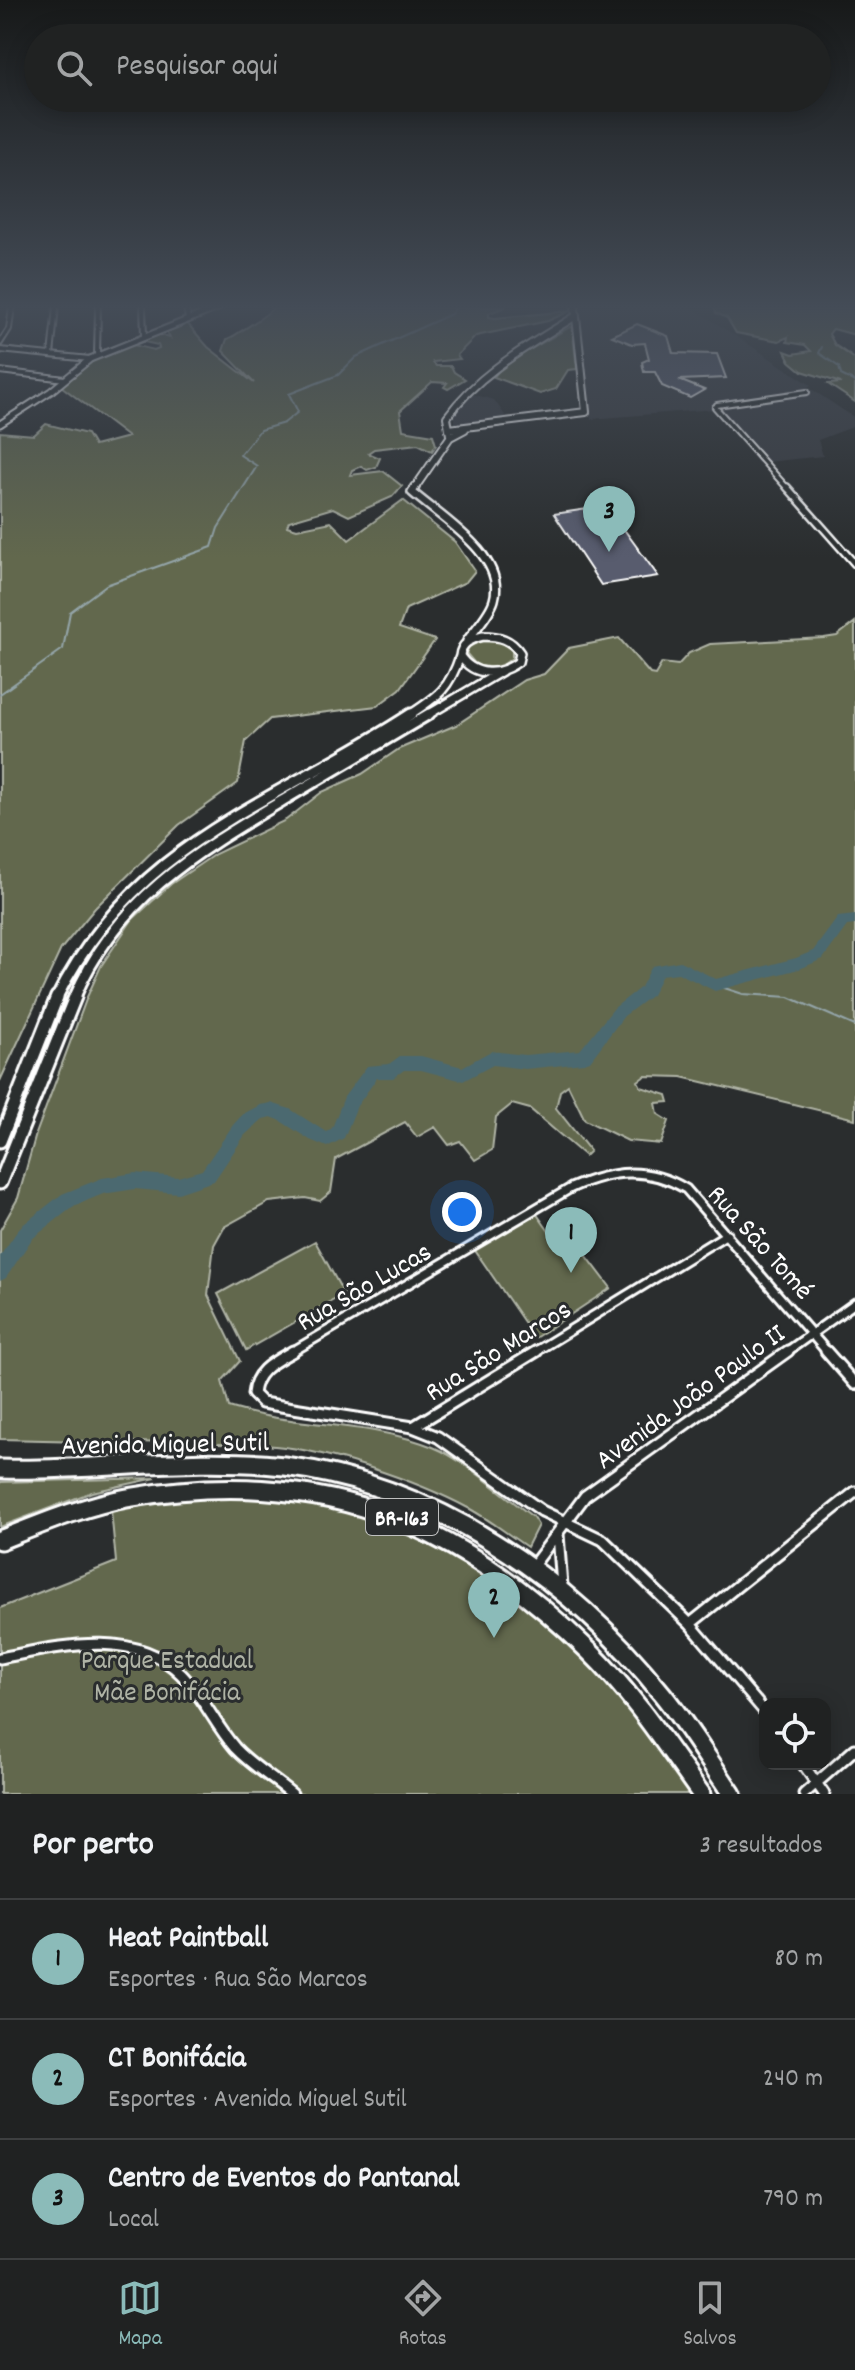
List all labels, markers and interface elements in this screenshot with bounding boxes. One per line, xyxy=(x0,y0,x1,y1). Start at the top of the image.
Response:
search box xyxy=(24,24,831,112)
icon: search xyxy=(52,46,96,90)
text: Pesquisar aqui xyxy=(116,47,278,90)
pin: 3 xyxy=(583,486,635,552)
street label: Rua São Tomé xyxy=(696,1178,821,1311)
your location xyxy=(442,1192,482,1232)
pin: 1 xyxy=(545,1207,597,1273)
street label: Rua São Lucas xyxy=(290,1234,441,1344)
street label: Rua São Marcos xyxy=(419,1292,581,1414)
street label: Avenida João Paulo II xyxy=(589,1316,796,1482)
street label: Avenida Miguel Sutil xyxy=(61,1425,270,1469)
road number: BR-163 xyxy=(366,1499,438,1535)
pin: 2 xyxy=(468,1572,520,1638)
park label: Parque Estadual Mãe Bonifácia xyxy=(81,1643,254,1715)
map controls xyxy=(759,1698,831,1770)
button: locate xyxy=(759,1698,831,1770)
text: Por perto xyxy=(32,1822,154,1871)
text: 3 resultados xyxy=(700,1828,823,1865)
text: Heat Paintball xyxy=(108,1919,268,1962)
text: 1 xyxy=(55,1941,61,1978)
text: 80 m xyxy=(775,1941,823,1978)
text: Esportes · Rua São Marcos xyxy=(108,1962,368,1999)
text: CT Bonifácia xyxy=(108,2039,246,2082)
text: 2 xyxy=(52,2061,64,2098)
text: 240 m xyxy=(763,2061,823,2098)
text: Esportes · Avenida Miguel Sutil xyxy=(108,2082,407,2119)
text: Centro de Eventos do Pantanal xyxy=(108,2159,460,2202)
text: 3 xyxy=(52,2181,64,2218)
text: 790 m xyxy=(763,2181,823,2218)
text: Local xyxy=(108,2202,159,2239)
tab: Mapa xyxy=(118,2276,162,2355)
tab: Rotas xyxy=(399,2276,447,2355)
tab: Salvos xyxy=(683,2276,737,2355)

